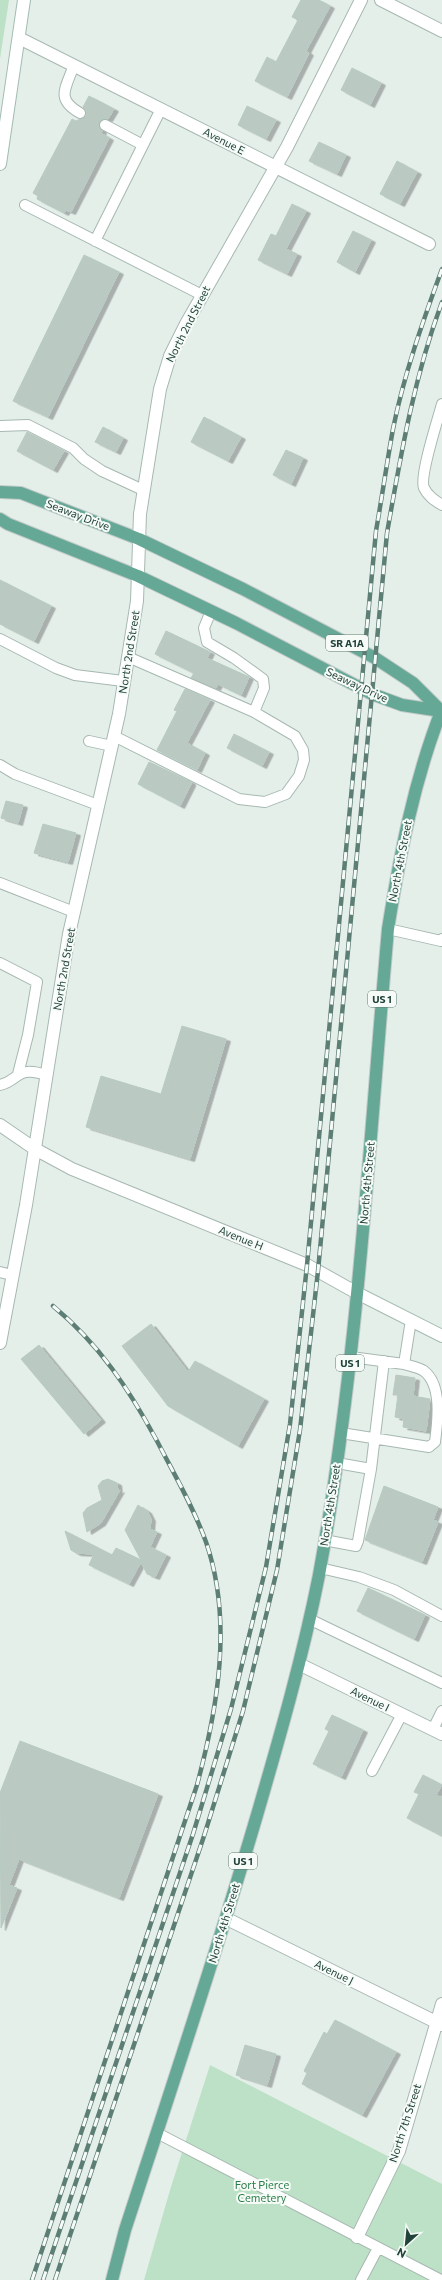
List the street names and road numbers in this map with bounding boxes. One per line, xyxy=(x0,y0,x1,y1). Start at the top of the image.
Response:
street label: Avenue E xyxy=(201,124,247,157)
street label: North 2nd Street xyxy=(163,283,213,364)
street label: Seaway Drive xyxy=(45,497,112,533)
street label: North 2nd Street xyxy=(116,609,142,694)
road number: SR A1A xyxy=(326,635,368,651)
street label: Seaway Drive xyxy=(324,665,390,705)
street label: North 4th Street xyxy=(385,819,414,903)
street label: North 2nd Street xyxy=(50,926,77,1011)
road number: US 1 xyxy=(368,991,396,1007)
street label: North 4th Street xyxy=(356,1141,377,1225)
street label: Avenue H xyxy=(217,1223,265,1252)
road number: US 1 xyxy=(336,1355,364,1371)
street label: North 4th Street xyxy=(317,1463,342,1547)
street label: Avenue I xyxy=(349,1684,392,1714)
road number: US 1 xyxy=(229,1853,257,1869)
street label: North 4th Street xyxy=(205,1881,242,1964)
street label: Avenue J xyxy=(312,1957,356,1987)
street label: North 7th Street xyxy=(386,2081,424,2164)

